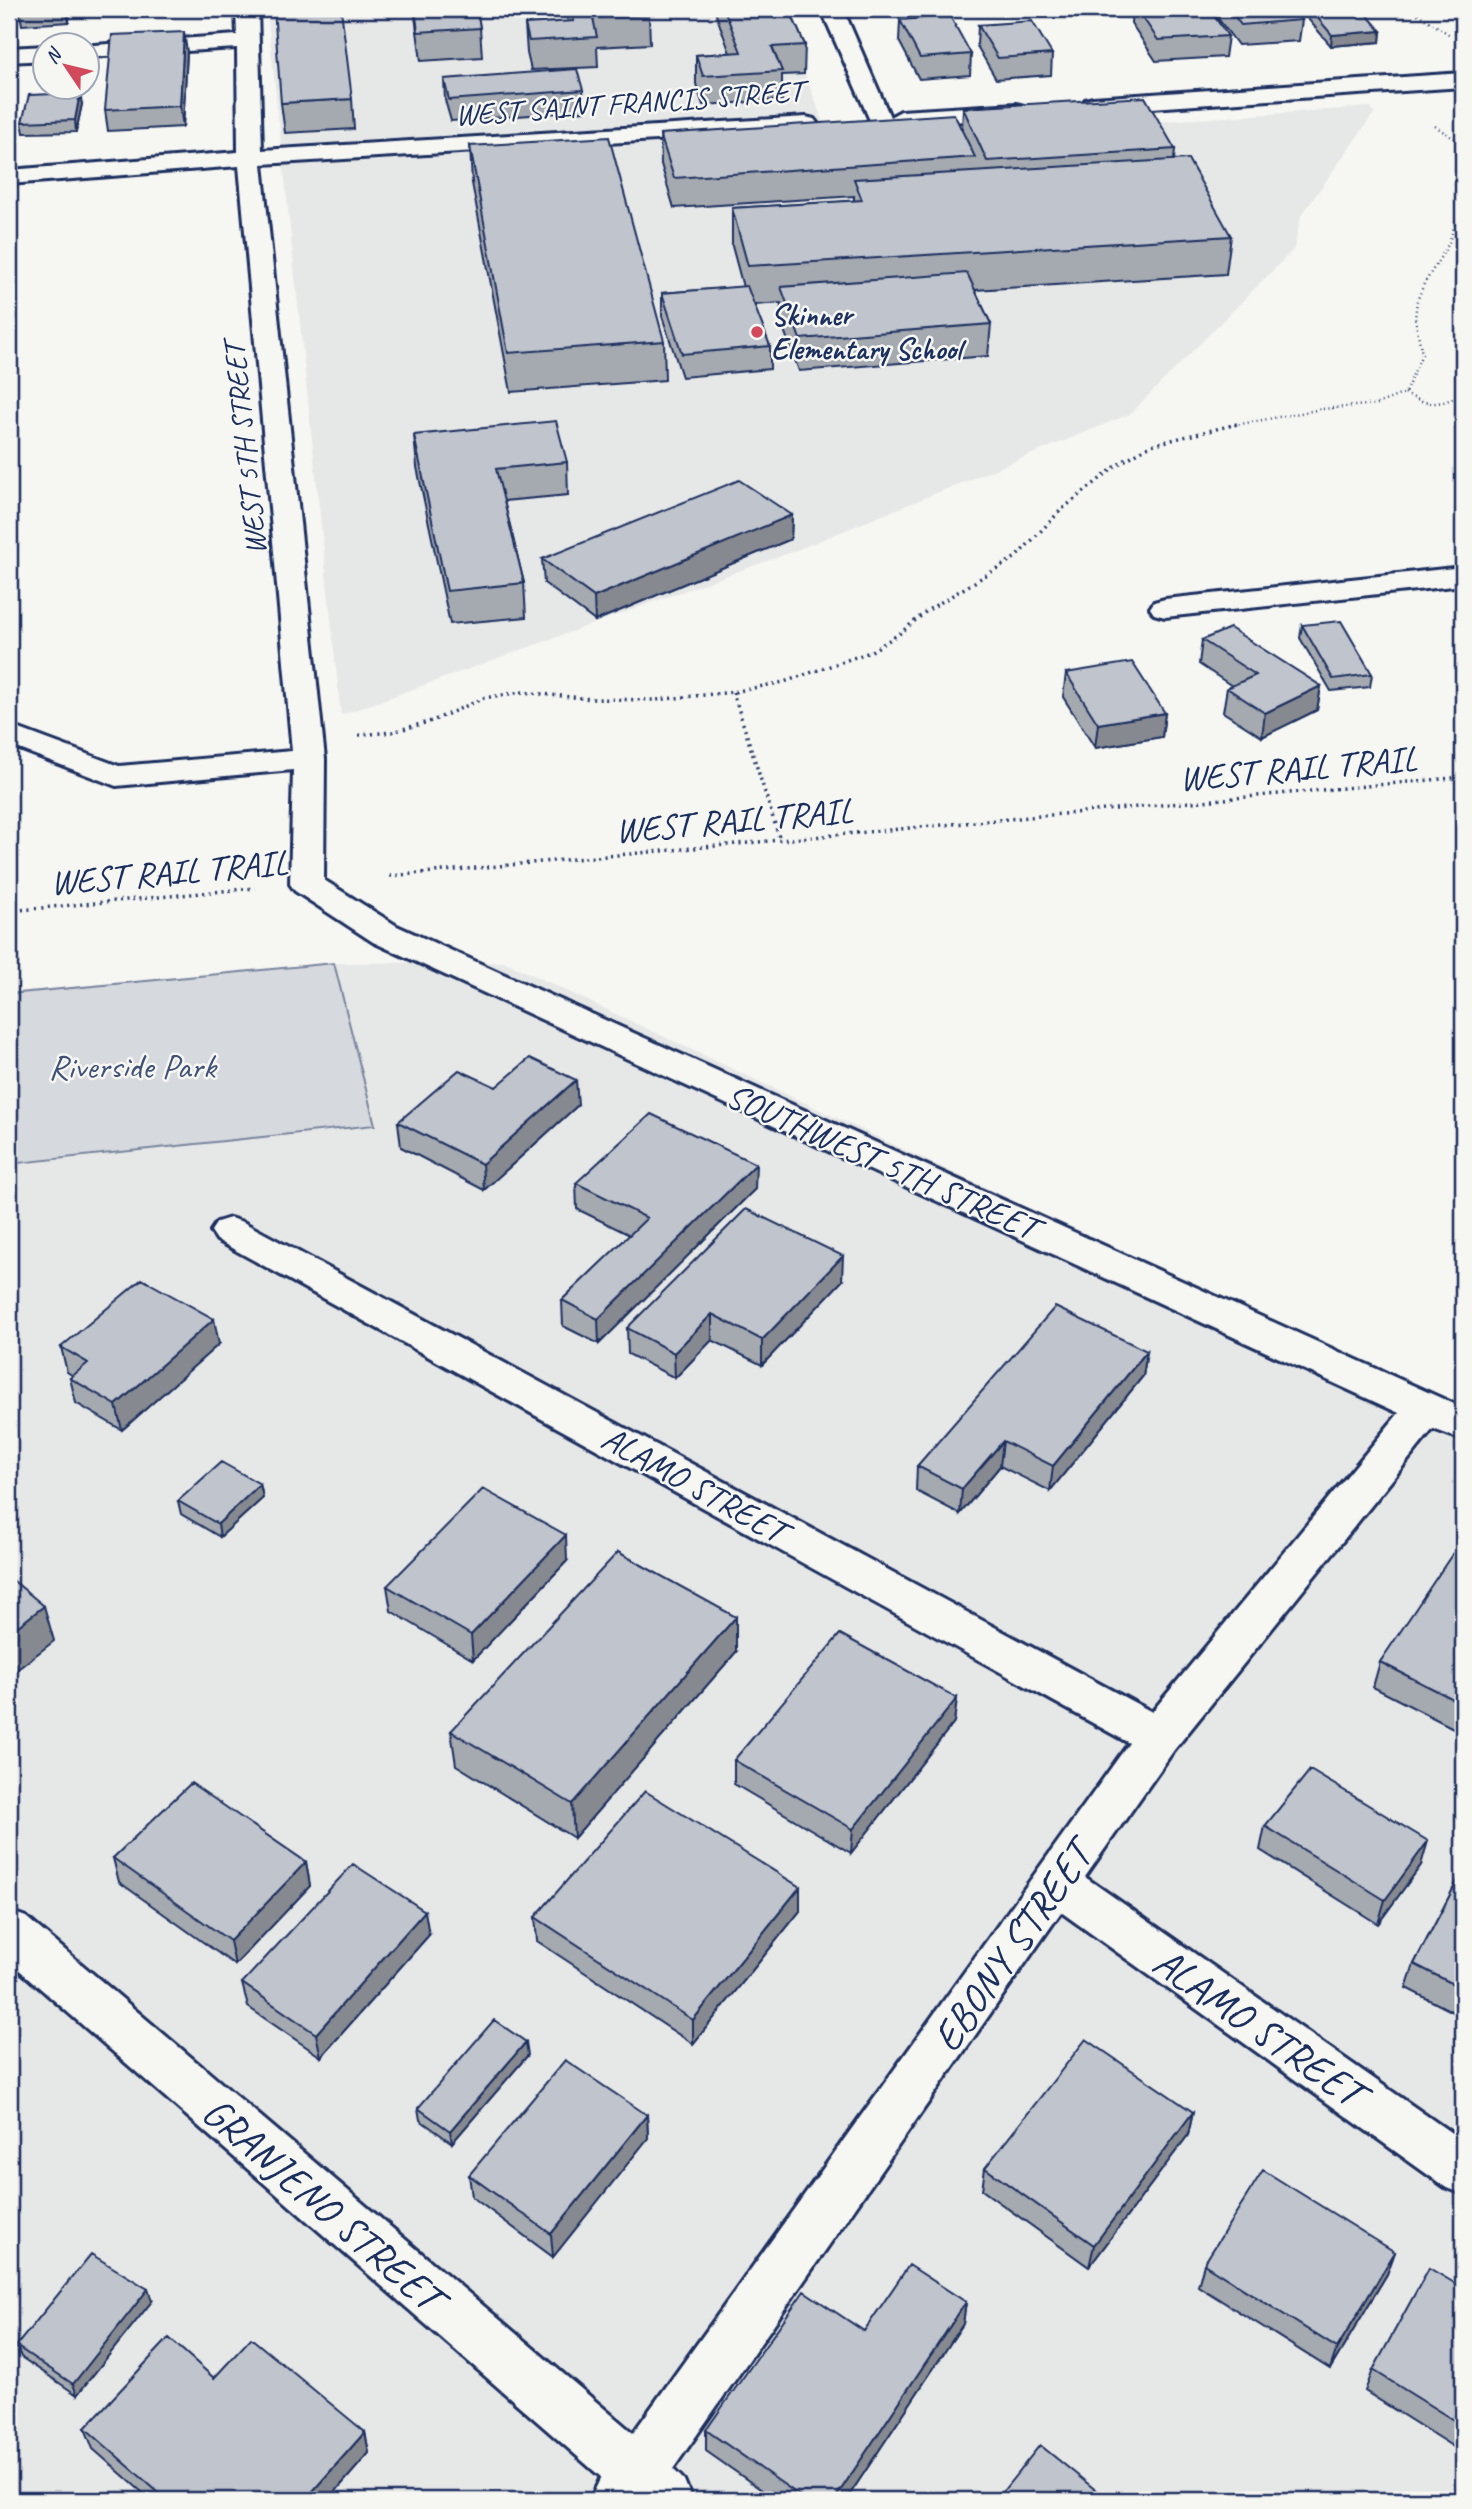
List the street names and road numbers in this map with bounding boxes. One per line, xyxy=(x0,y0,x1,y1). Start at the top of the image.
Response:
street label: WEST SAINT FRANCIS STREET xyxy=(454,71,811,134)
street label: WEST 5TH STREET xyxy=(214,334,275,557)
street label: WEST RAIL TRAIL xyxy=(1178,736,1419,801)
street label: WEST RAIL TRAIL xyxy=(614,788,855,853)
street label: WEST RAIL TRAIL xyxy=(49,840,290,905)
street label: SOUTHWEST 5TH STREET xyxy=(719,1073,1052,1254)
street label: ALAMO STREET xyxy=(594,1416,801,1558)
street label: EBONY STREET xyxy=(921,1825,1109,2062)
street label: ALAMO STREET xyxy=(1143,1936,1382,2125)
street label: GRANJENO STREET xyxy=(191,2086,461,2330)

